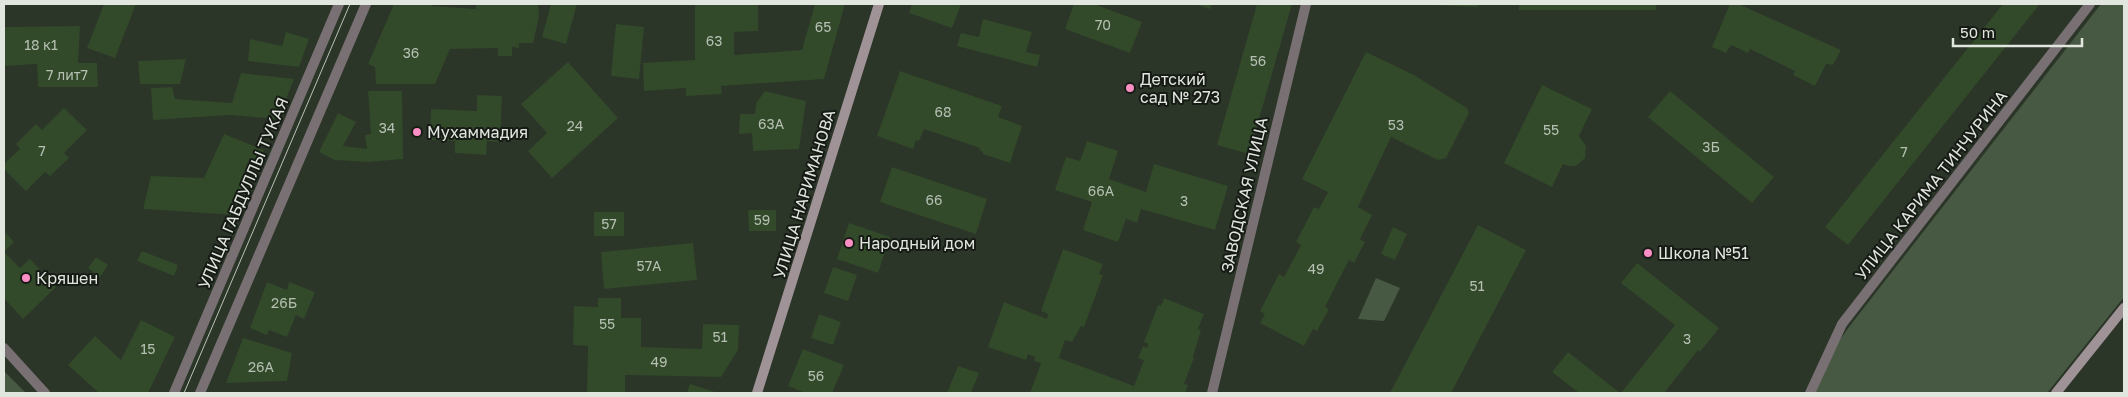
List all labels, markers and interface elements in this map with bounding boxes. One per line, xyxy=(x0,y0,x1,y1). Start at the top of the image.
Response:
scale bar xyxy=(1953,15,2082,47)
house number: 70 xyxy=(1095,16,1111,33)
house number: 65 xyxy=(815,18,831,35)
text: 50 m xyxy=(1960,23,1995,41)
house number: 63 xyxy=(706,32,722,49)
house number: 18 к1 xyxy=(24,36,58,53)
house number: 36 xyxy=(403,44,419,61)
house number: 56 xyxy=(1250,52,1266,69)
house number: 7 лит7 xyxy=(46,66,88,83)
place label: Детский сад № 273 xyxy=(1140,69,1220,107)
marker: Детский сад № 273 xyxy=(1124,82,1136,94)
street label: УЛИЦА КАРИМА ТИНЧУРИНА xyxy=(1851,86,2011,284)
street label: УЛИЦА ГАБДУЛЛЫ ТУКАЯ xyxy=(194,94,292,292)
house number: 68 xyxy=(934,103,952,120)
street label: УЛИЦА НАРИМАНОВА xyxy=(769,107,839,281)
house number: 63А xyxy=(758,115,785,132)
street label: ЗАВОДСКАЯ УЛИЦА xyxy=(1216,115,1272,275)
house number: 53 xyxy=(1388,116,1404,133)
house number: 24 xyxy=(567,117,583,134)
house number: 34 xyxy=(379,119,395,136)
house number: 55 xyxy=(1543,121,1559,138)
place label: Мухаммадия xyxy=(427,122,528,142)
marker: Мухаммадия xyxy=(411,126,423,138)
house number: 3Б xyxy=(1702,138,1720,155)
house number: 7 xyxy=(38,142,46,159)
house number: 7 xyxy=(1900,143,1908,160)
house number: 66А xyxy=(1088,182,1115,199)
house number: 66 xyxy=(926,191,942,208)
house number: 3 xyxy=(1180,192,1188,209)
house number: 59 xyxy=(754,211,770,228)
house number: 57 xyxy=(601,215,617,232)
place label: Народный дом xyxy=(859,233,975,253)
marker: Народный дом xyxy=(843,237,855,249)
place label: Школа №51 xyxy=(1658,243,1749,263)
marker: Школа №51 xyxy=(1642,247,1654,259)
house number: 57А xyxy=(637,257,662,274)
house number: 49 xyxy=(1307,260,1325,277)
place label: Кряшен xyxy=(36,268,98,288)
marker: Кряшен xyxy=(20,272,32,284)
house number: 51 xyxy=(1470,277,1485,294)
house number: 26Б xyxy=(271,294,297,311)
house number: 55 xyxy=(599,315,615,332)
house number: 51 xyxy=(713,328,728,345)
house number: 3 xyxy=(1683,330,1691,347)
house number: 15 xyxy=(141,340,155,357)
house number: 49 xyxy=(650,353,668,370)
house number: 26А xyxy=(248,358,275,375)
house number: 56 xyxy=(808,367,824,384)

